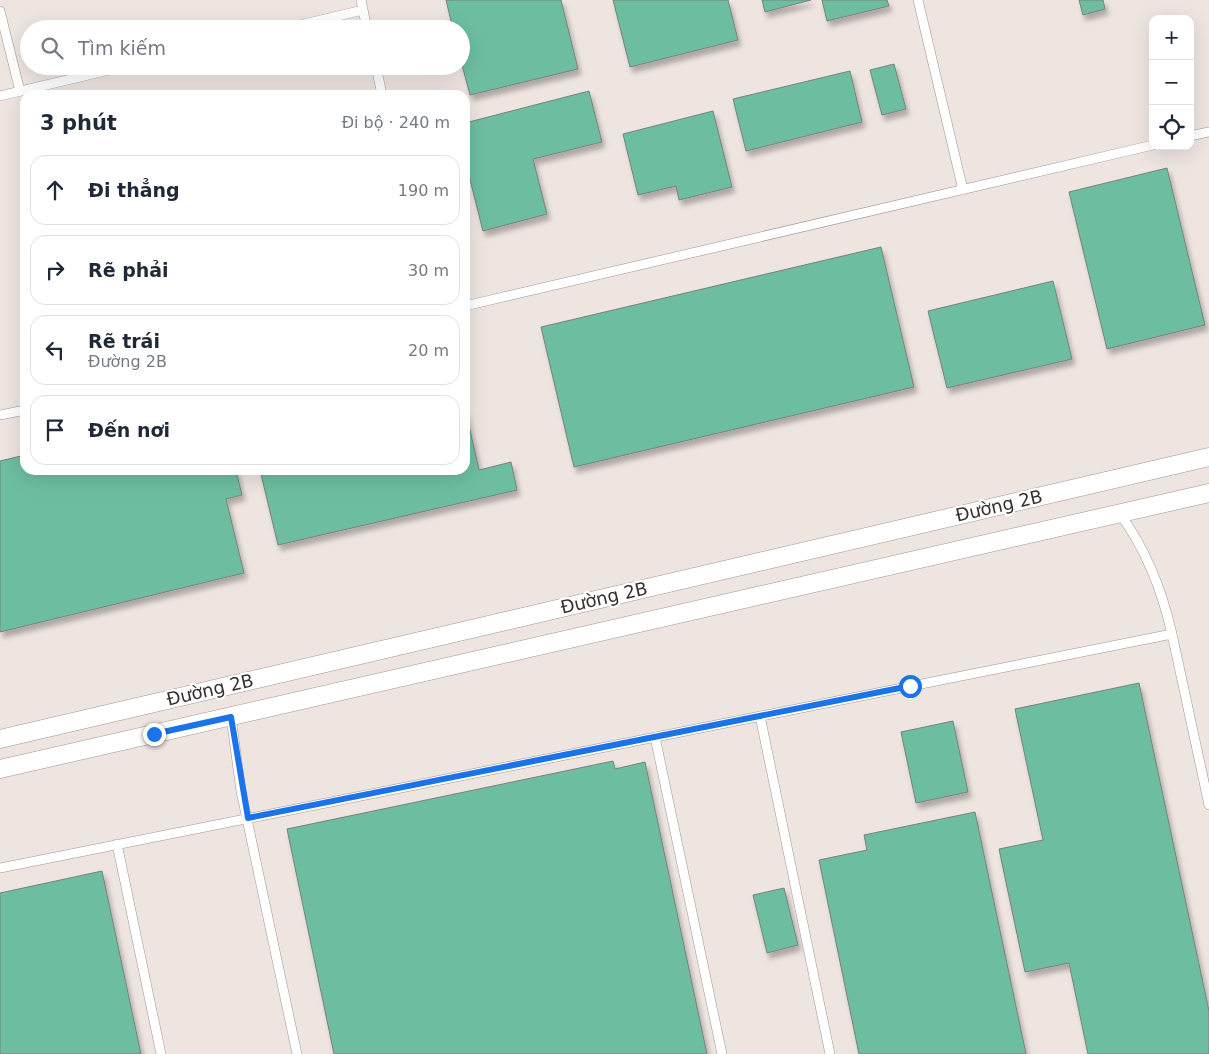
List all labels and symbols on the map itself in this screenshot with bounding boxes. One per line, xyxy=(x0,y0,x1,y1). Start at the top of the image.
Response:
street label: Đường 2B xyxy=(953,485,1044,526)
street label: Đường 2B xyxy=(558,577,649,618)
street label: Đường 2B xyxy=(164,669,255,710)
route start xyxy=(899,675,922,698)
route end xyxy=(143,723,166,746)

